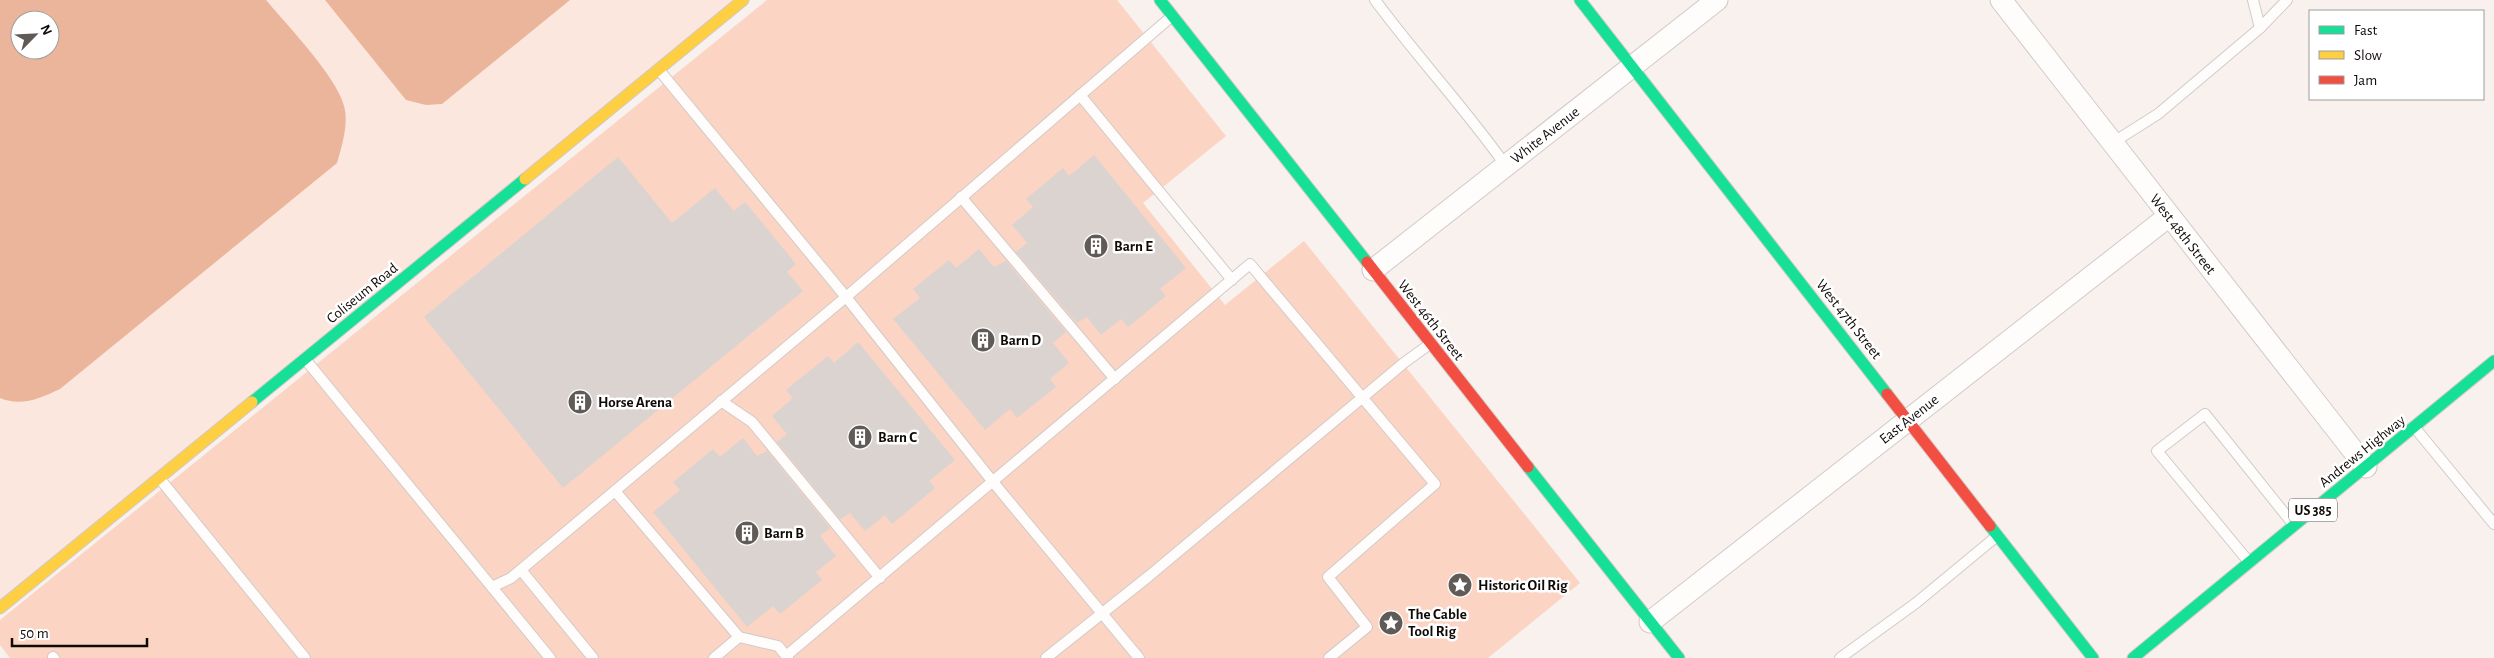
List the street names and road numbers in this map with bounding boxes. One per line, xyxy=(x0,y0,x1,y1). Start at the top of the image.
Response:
street label: White Avenue xyxy=(1508,104,1582,167)
street label: West 48th Street xyxy=(2147,191,2219,277)
street label: Coliseum Road xyxy=(324,260,401,326)
street label: West 46th Street xyxy=(1395,277,1467,363)
street label: West 47th Street xyxy=(1813,277,1884,362)
street label: East Avenue xyxy=(1877,392,1942,447)
street label: Andrews Highway xyxy=(2317,412,2409,490)
road number: US 385 xyxy=(2289,498,2337,522)

